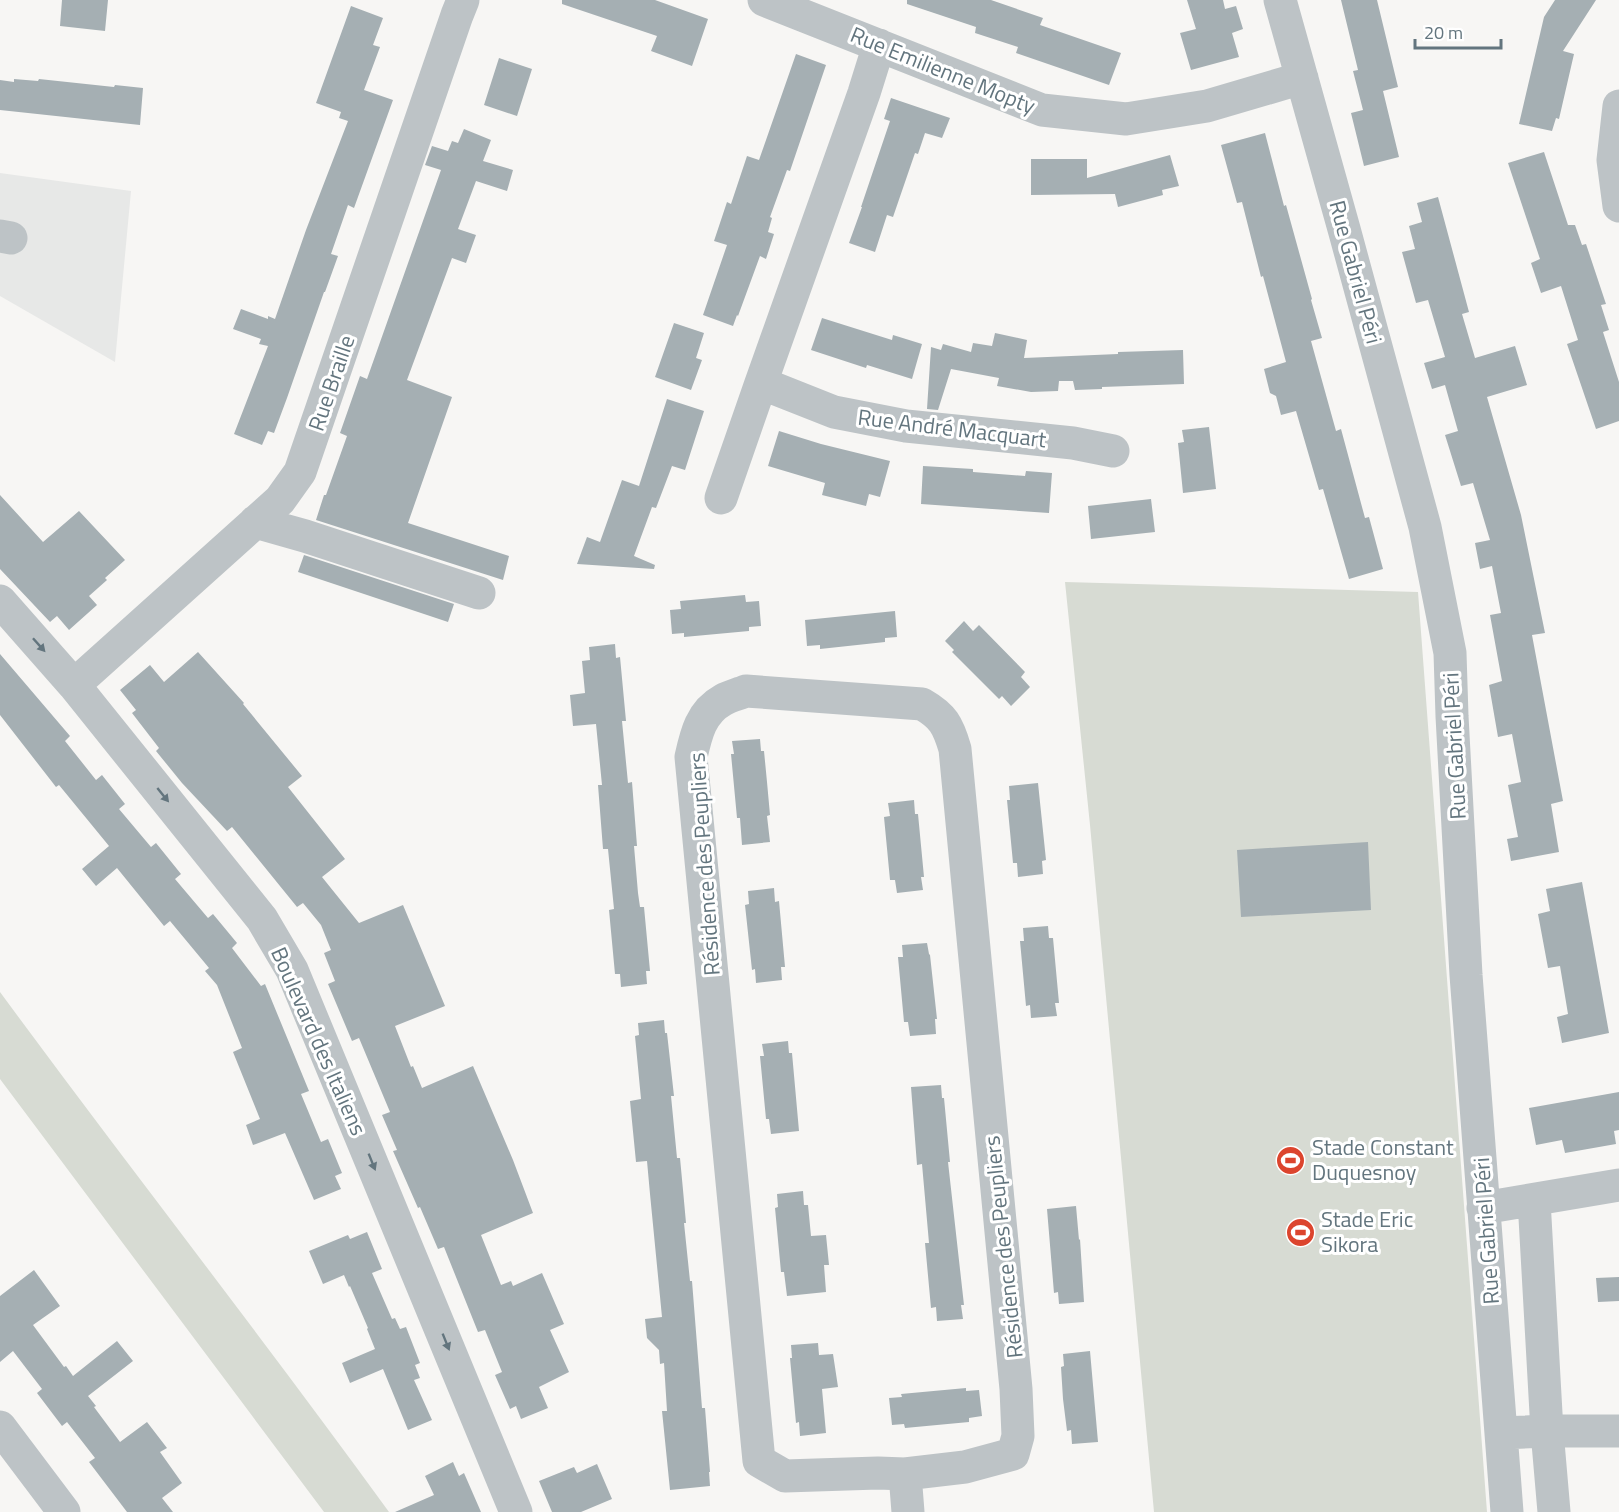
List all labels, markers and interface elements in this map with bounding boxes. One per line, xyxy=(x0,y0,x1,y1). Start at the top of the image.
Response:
scale bar xyxy=(1415,12,1500,50)
street label: Rue Emilienne Mopty xyxy=(845,17,1041,123)
text: 20 m xyxy=(1424,19,1463,46)
street label: Rue Gabriel Péri xyxy=(1321,196,1391,348)
street label: Rue Braille xyxy=(299,330,363,436)
street label: Rue André Macquart xyxy=(856,400,1048,456)
one-way arrow xyxy=(32,637,45,652)
street label: Rue Gabriel Péri xyxy=(1433,672,1475,820)
street label: Résidence des Peupliers xyxy=(679,751,729,977)
one-way arrow xyxy=(156,787,169,803)
street label: Boulevard des Italiens xyxy=(262,941,376,1141)
place label: Stade Constant Duquesnoy xyxy=(1312,1130,1454,1189)
street label: Résidence des Peupliers xyxy=(974,1134,1032,1360)
sports icon: Stade Constant Duquesnoy xyxy=(1275,1144,1307,1176)
one-way arrow xyxy=(367,1154,377,1172)
street label: Rue Gabriel Péri xyxy=(1464,1156,1508,1306)
place label: Stade Eric Sikora xyxy=(1321,1202,1413,1261)
sports icon: Stade Eric Sikora xyxy=(1284,1216,1316,1248)
one-way arrow xyxy=(441,1334,451,1352)

